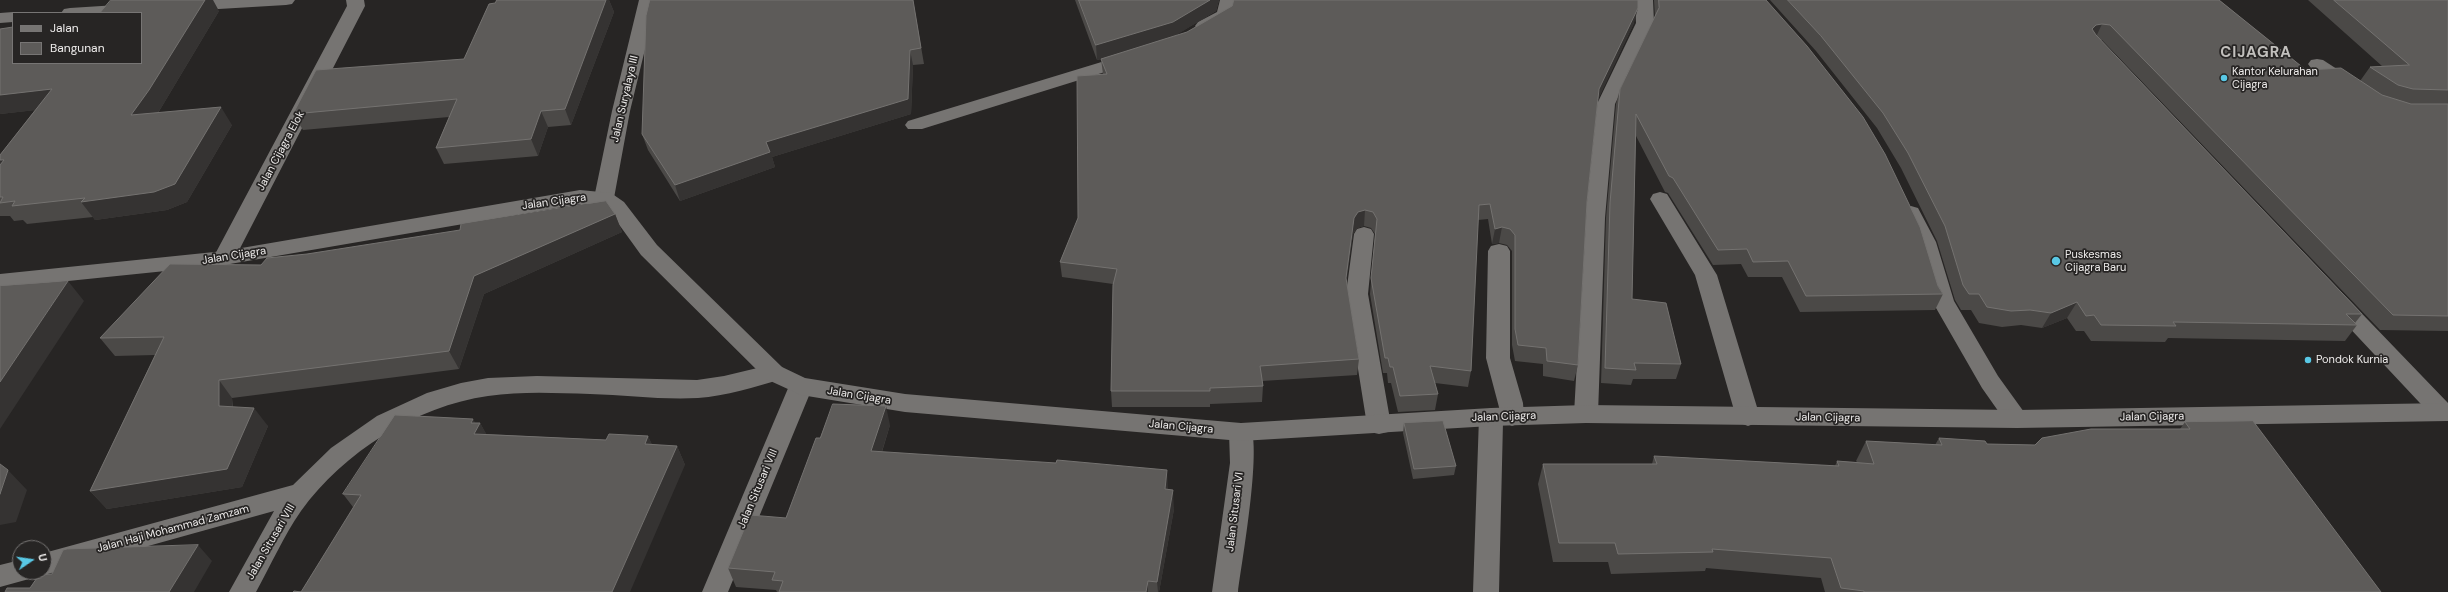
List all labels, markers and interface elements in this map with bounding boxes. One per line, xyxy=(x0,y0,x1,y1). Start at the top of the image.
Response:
legend xyxy=(12,12,142,64)
text: Jalan xyxy=(50,20,79,36)
text: Bangunan xyxy=(50,40,105,56)
district label: CIJAGRA xyxy=(2220,44,2292,62)
street label: Jalan Suryalaya III xyxy=(609,54,641,144)
place label: Kantor Kelurahan Cijagra xyxy=(2232,65,2318,91)
marker: Kantor Kelurahan Cijagra xyxy=(2219,73,2229,83)
street label: Jalan Cijagra Elok xyxy=(254,109,308,193)
street label: Jalan Cijagra xyxy=(521,191,587,213)
street label: Jalan Cijagra xyxy=(201,244,267,268)
place label: Puskesmas Cijagra Baru xyxy=(2065,248,2126,274)
marker: Puskesmas Cijagra Baru xyxy=(2050,255,2062,267)
place label: Pondok Kurnia xyxy=(2316,353,2388,367)
marker: Pondok Kurnia xyxy=(2303,355,2313,365)
street label: Jalan Cijagra xyxy=(826,384,892,408)
street label: Jalan Cijagra xyxy=(1472,409,1536,425)
street label: Jalan Cijagra xyxy=(2120,410,2184,424)
street label: Jalan Cijagra xyxy=(1796,411,1860,425)
street label: Jalan Cijagra xyxy=(1148,418,1214,436)
street label: Jalan Situsari VIII xyxy=(735,447,781,531)
street label: Jalan Situsari VI xyxy=(1224,472,1246,552)
street label: Jalan Haji Mohammad Zamzam xyxy=(95,502,251,556)
street label: Jalan Situsari VIII xyxy=(244,502,298,582)
north arrow xyxy=(12,540,52,580)
text: U xyxy=(35,552,50,563)

